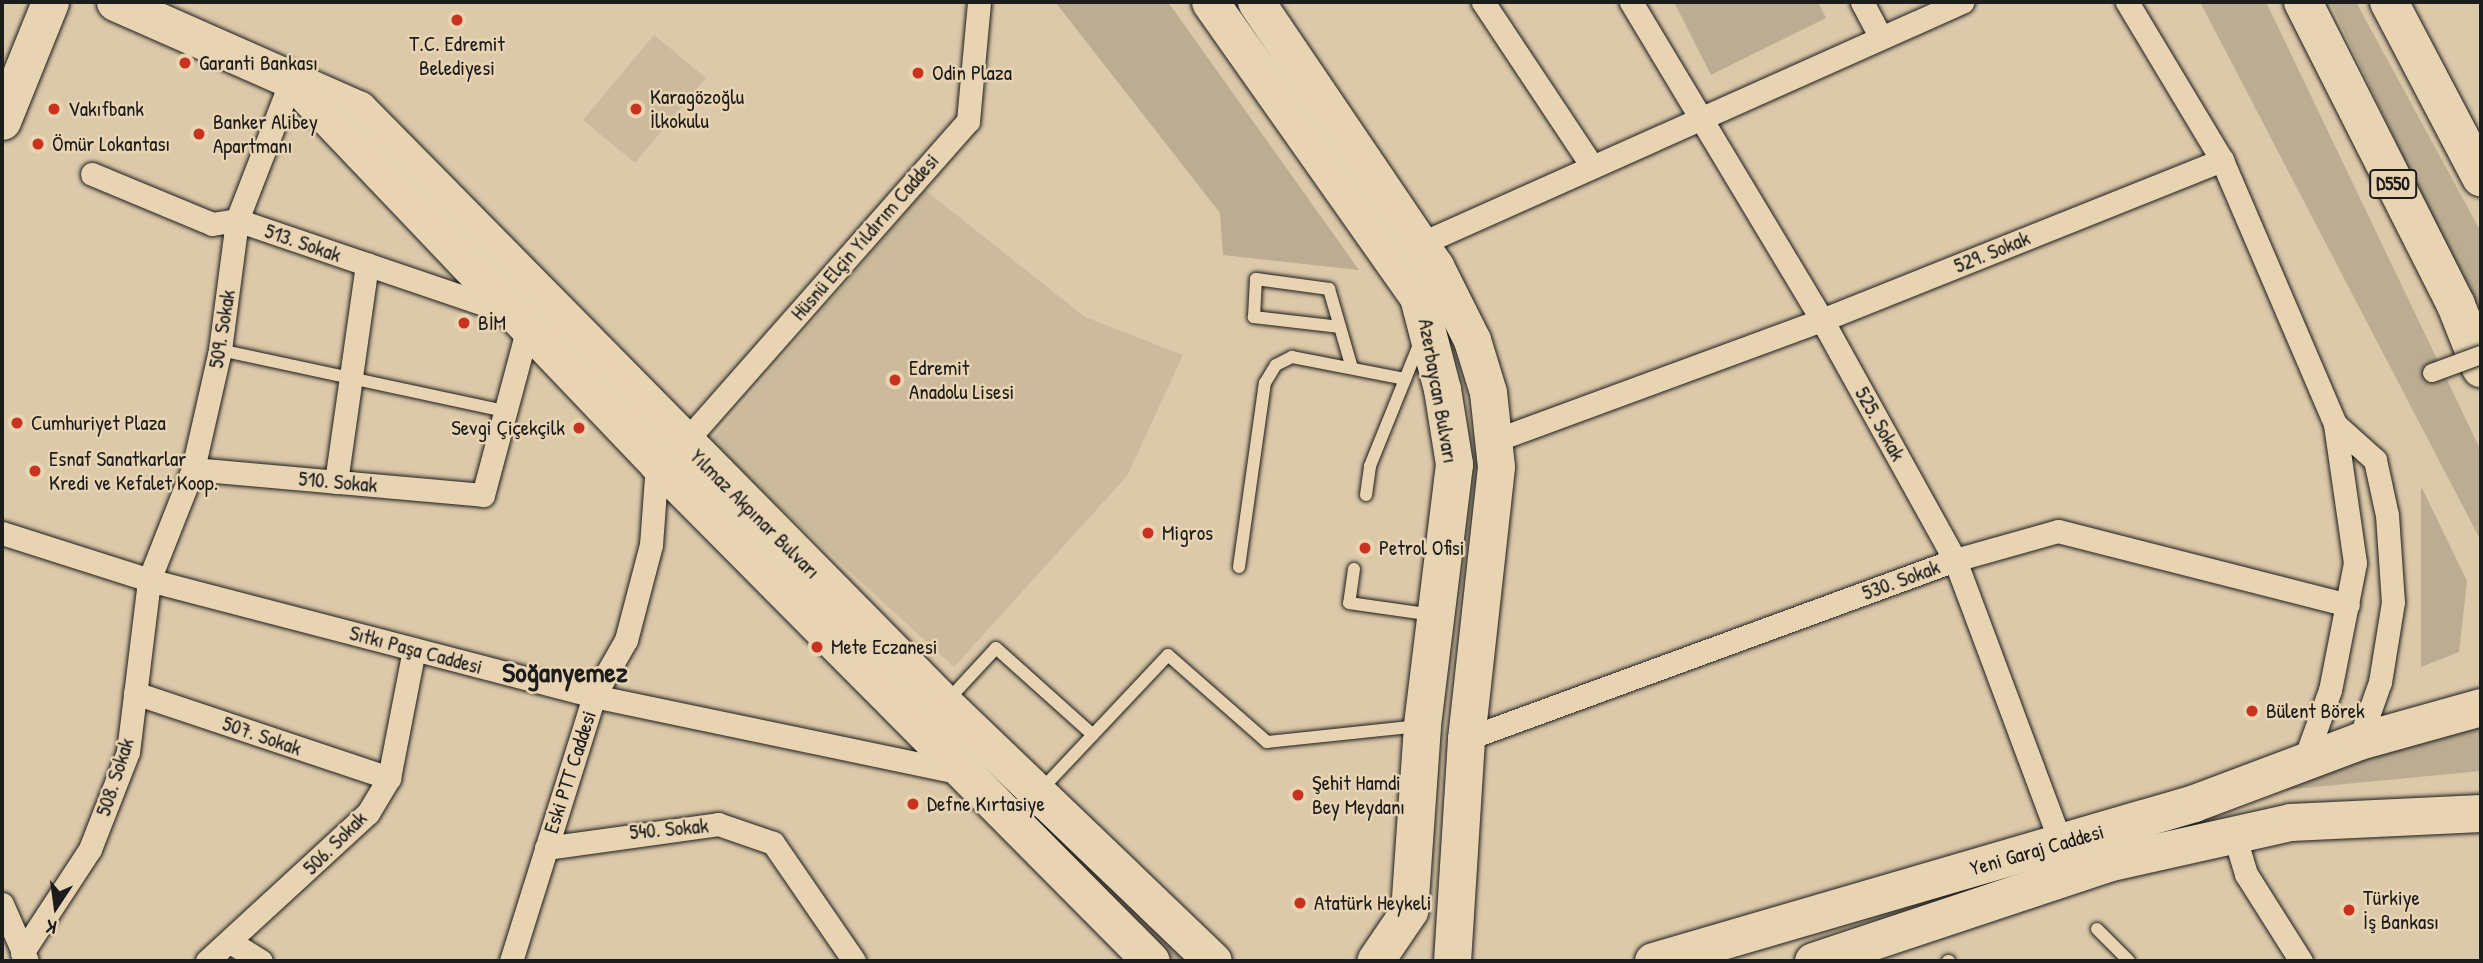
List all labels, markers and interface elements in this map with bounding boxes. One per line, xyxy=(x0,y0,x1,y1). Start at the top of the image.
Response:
marker: T.C. Edremit Belediyesi xyxy=(449,12,465,28)
place label: T.C. Edremit Belediyesi xyxy=(409,31,505,81)
place label: Garanti Bankası xyxy=(199,50,318,76)
marker: Garanti Bankası xyxy=(177,55,193,71)
place label: Odin Plaza xyxy=(932,60,1012,86)
marker: Odin Plaza xyxy=(910,65,926,81)
place label: Karagözoğlu İlkokulu xyxy=(650,84,744,134)
place label: Vakıfbank xyxy=(68,96,144,122)
marker: Vakıfbank xyxy=(46,101,62,117)
marker: Karagözoğlu İlkokulu xyxy=(628,101,644,117)
place label: Banker Alibey Apartmanı xyxy=(213,109,318,159)
marker: Banker Alibey Apartmanı xyxy=(191,126,207,142)
place label: Ömür Lokantası xyxy=(52,131,170,157)
marker: Ömür Lokantası xyxy=(30,136,46,152)
street label: Hüsnü Elçin Yıldırım Caddesi xyxy=(786,148,944,326)
road number: D550 xyxy=(2368,168,2418,200)
street label: 513. Sokak xyxy=(262,218,344,268)
street label: 529. Sokak xyxy=(1950,225,2034,279)
street label: 509. Sokak xyxy=(203,288,241,370)
place label: BİM xyxy=(478,310,506,336)
marker: BİM xyxy=(456,315,472,331)
street label: Azerbaycan Bulvarı xyxy=(1413,317,1463,465)
place label: Edremit Anadolu Lisesi xyxy=(909,355,1014,405)
marker: Edremit Anadolu Lisesi xyxy=(887,372,903,388)
street label: 525. Sokak xyxy=(1849,383,1911,465)
place label: Cumhuriyet Plaza xyxy=(31,410,166,436)
marker: Cumhuriyet Plaza xyxy=(9,415,25,431)
place label: Sevgi Çiçekçilk xyxy=(451,415,565,441)
marker: Sevgi Çiçekçilk xyxy=(571,420,587,436)
street label: Yılmaz Akpınar Bulvarı xyxy=(685,444,825,584)
place label: Esnaf Sanatkarlar Kredi ve Kefalet Koop. xyxy=(49,446,218,496)
marker: Esnaf Sanatkarlar Kredi ve Kefalet Koop. xyxy=(27,463,43,479)
street label: 510. Sokak xyxy=(298,466,378,498)
place label: Migros xyxy=(1162,520,1213,546)
marker: Migros xyxy=(1140,525,1156,541)
place label: Petrol Ofisi xyxy=(1379,535,1465,561)
marker: Petrol Ofisi xyxy=(1357,540,1373,556)
street label: 530. Sokak xyxy=(1859,554,1943,606)
street label: Sıtkı Paşa Caddesi xyxy=(347,620,485,680)
place label: Mete Eczanesi xyxy=(831,634,938,660)
marker: Mete Eczanesi xyxy=(809,639,825,655)
district label: Soğanyemez xyxy=(502,655,628,689)
place label: Bülent Börek xyxy=(2266,698,2365,724)
marker: Bülent Börek xyxy=(2244,703,2260,719)
street label: Eski PTT Caddesi xyxy=(538,707,602,837)
street label: 507. Sokak xyxy=(219,711,305,761)
street label: 508. Sokak xyxy=(91,735,139,819)
place label: Şehit Hamdi Bey Meydanı xyxy=(1312,770,1405,820)
marker: Şehit Hamdi Bey Meydanı xyxy=(1290,787,1306,803)
place label: Defne Kırtasiye xyxy=(927,791,1045,817)
marker: Defne Kırtasiye xyxy=(905,796,921,812)
street label: 506. Sokak xyxy=(298,806,372,880)
street label: 540. Sokak xyxy=(628,813,710,845)
street label: Yeni Garaj Caddesi xyxy=(1967,819,2107,881)
north arrow xyxy=(21,872,91,942)
place label: Türkiye İş Bankası xyxy=(2363,885,2439,935)
place label: Atatürk Heykeli xyxy=(1314,890,1431,916)
marker: Atatürk Heykeli xyxy=(1292,895,1308,911)
marker: Türkiye İş Bankası xyxy=(2341,902,2357,918)
text: K xyxy=(44,914,59,941)

